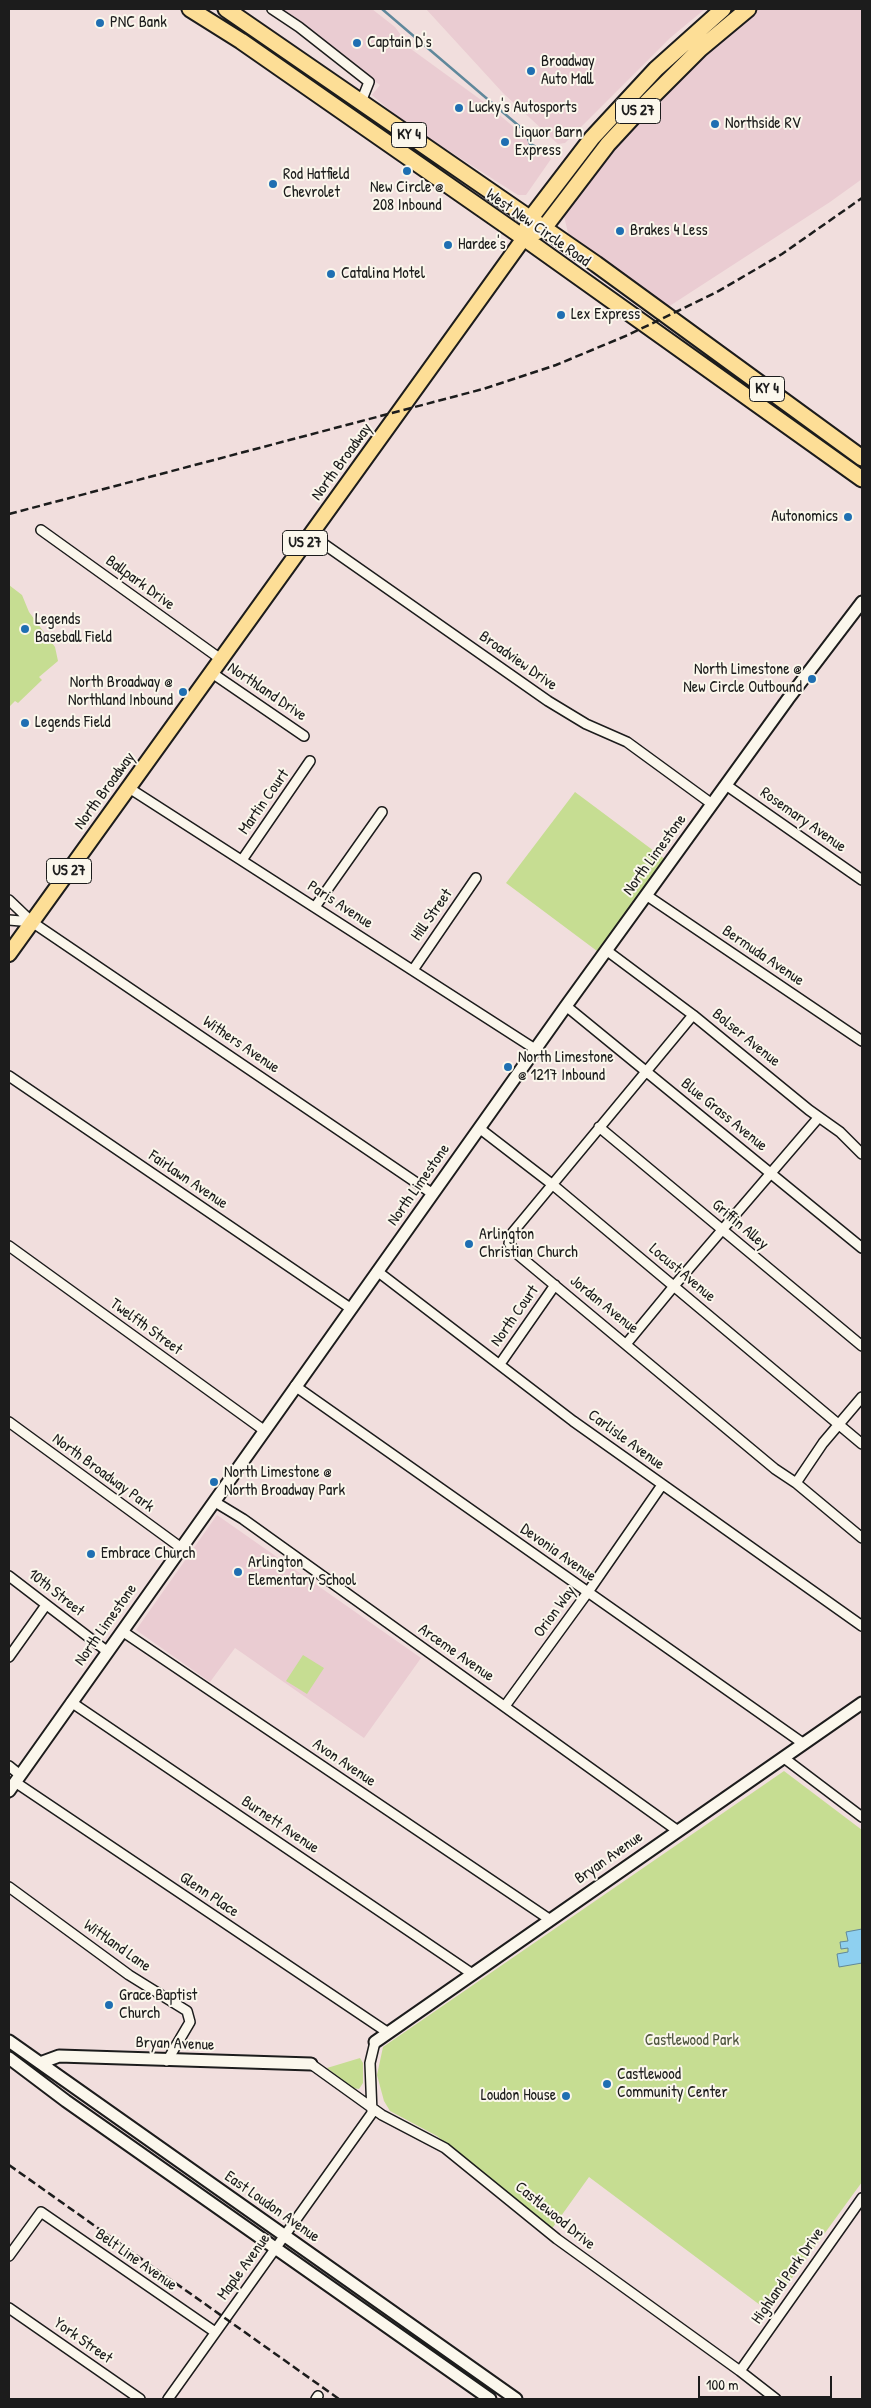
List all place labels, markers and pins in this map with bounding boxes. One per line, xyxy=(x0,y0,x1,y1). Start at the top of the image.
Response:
place label: PNC Bank xyxy=(110,13,167,33)
marker: PNC Bank xyxy=(94,17,106,29)
place label: Captain D's xyxy=(367,33,432,53)
marker: Captain D's xyxy=(351,37,363,49)
place label: Broadway Auto Mall xyxy=(541,52,595,90)
marker: Broadway Auto Mall xyxy=(525,65,537,77)
place label: Lucky's Autosports xyxy=(469,98,577,118)
marker: Lucky's Autosports xyxy=(453,102,465,114)
place label: Northside RV xyxy=(725,114,801,134)
marker: Northside RV xyxy=(709,118,721,130)
place label: Liquor Barn Express xyxy=(515,123,582,161)
marker: Liquor Barn Express xyxy=(499,136,511,148)
place label: Rod Hatfield Chevrolet xyxy=(283,165,349,203)
marker: New Circle @ 208 Inbound xyxy=(401,165,413,177)
marker: Rod Hatfield Chevrolet xyxy=(267,178,279,190)
place label: New Circle @ 208 Inbound xyxy=(370,178,444,216)
place label: Brakes 4 Less xyxy=(630,221,708,241)
marker: Brakes 4 Less xyxy=(614,225,626,237)
place label: Hardee's xyxy=(458,235,506,255)
marker: Hardee's xyxy=(442,239,454,251)
place label: Catalina Motel xyxy=(341,264,425,284)
marker: Catalina Motel xyxy=(325,268,337,280)
place label: Lex Express xyxy=(571,305,640,325)
marker: Lex Express xyxy=(555,309,567,321)
place label: Autonomics xyxy=(771,507,838,527)
marker: Autonomics xyxy=(842,511,854,523)
place label: Legends Baseball Field xyxy=(35,610,112,648)
marker: Legends Baseball Field xyxy=(19,623,31,635)
place label: North Limestone @ New Circle Outbound xyxy=(683,660,802,698)
place label: North Broadway @ Northland Inbound xyxy=(68,673,173,711)
marker: North Limestone @ New Circle Outbound xyxy=(806,673,818,685)
marker: North Broadway @ Northland Inbound xyxy=(177,686,189,698)
place label: Legends Field xyxy=(35,713,111,733)
marker: Legends Field xyxy=(19,717,31,729)
place label: North Limestone @ 1217 Inbound xyxy=(518,1048,614,1086)
marker: North Limestone @ 1217 Inbound xyxy=(502,1061,514,1073)
place label: Arlington Christian Church xyxy=(479,1225,578,1263)
marker: Arlington Christian Church xyxy=(463,1238,475,1250)
place label: North Limestone @ North Broadway Park xyxy=(224,1463,345,1501)
marker: North Limestone @ North Broadway Park xyxy=(208,1476,220,1488)
place label: Embrace Church xyxy=(101,1544,195,1564)
marker: Embrace Church xyxy=(85,1548,97,1560)
place label: Arlington Elementary School xyxy=(248,1553,356,1591)
marker: Arlington Elementary School xyxy=(232,1566,244,1578)
place label: Grace Baptist Church xyxy=(119,1986,197,2024)
marker: Grace Baptist Church xyxy=(103,1999,115,2011)
place label: Castlewood Community Center xyxy=(617,2065,728,2103)
marker: Castlewood Community Center xyxy=(601,2078,613,2090)
place label: Loudon House xyxy=(481,2086,556,2106)
marker: Loudon House xyxy=(560,2090,572,2102)

